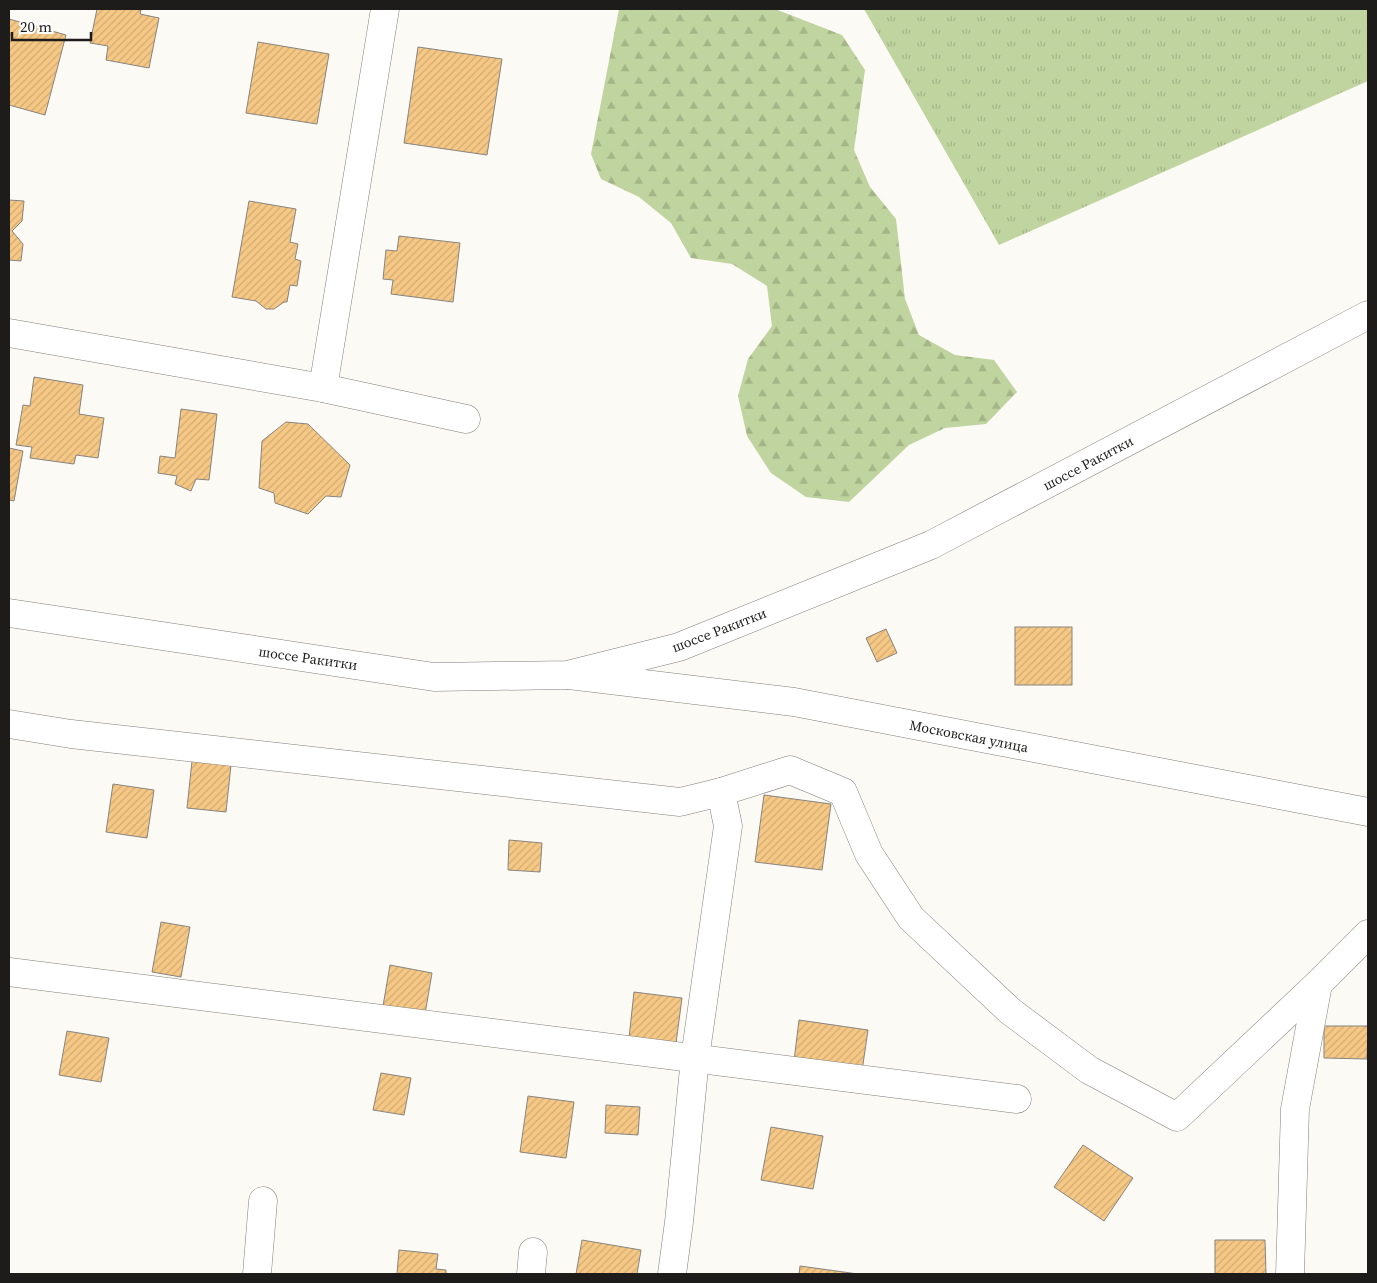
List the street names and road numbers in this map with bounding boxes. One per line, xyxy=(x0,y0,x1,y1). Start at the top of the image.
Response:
street label: шоссе Ракитки xyxy=(1039,431,1137,495)
street label: шоссе Ракитки xyxy=(669,603,769,657)
street label: шоссе Ракитки xyxy=(257,641,359,675)
street label: Московская улица xyxy=(908,715,1031,758)

